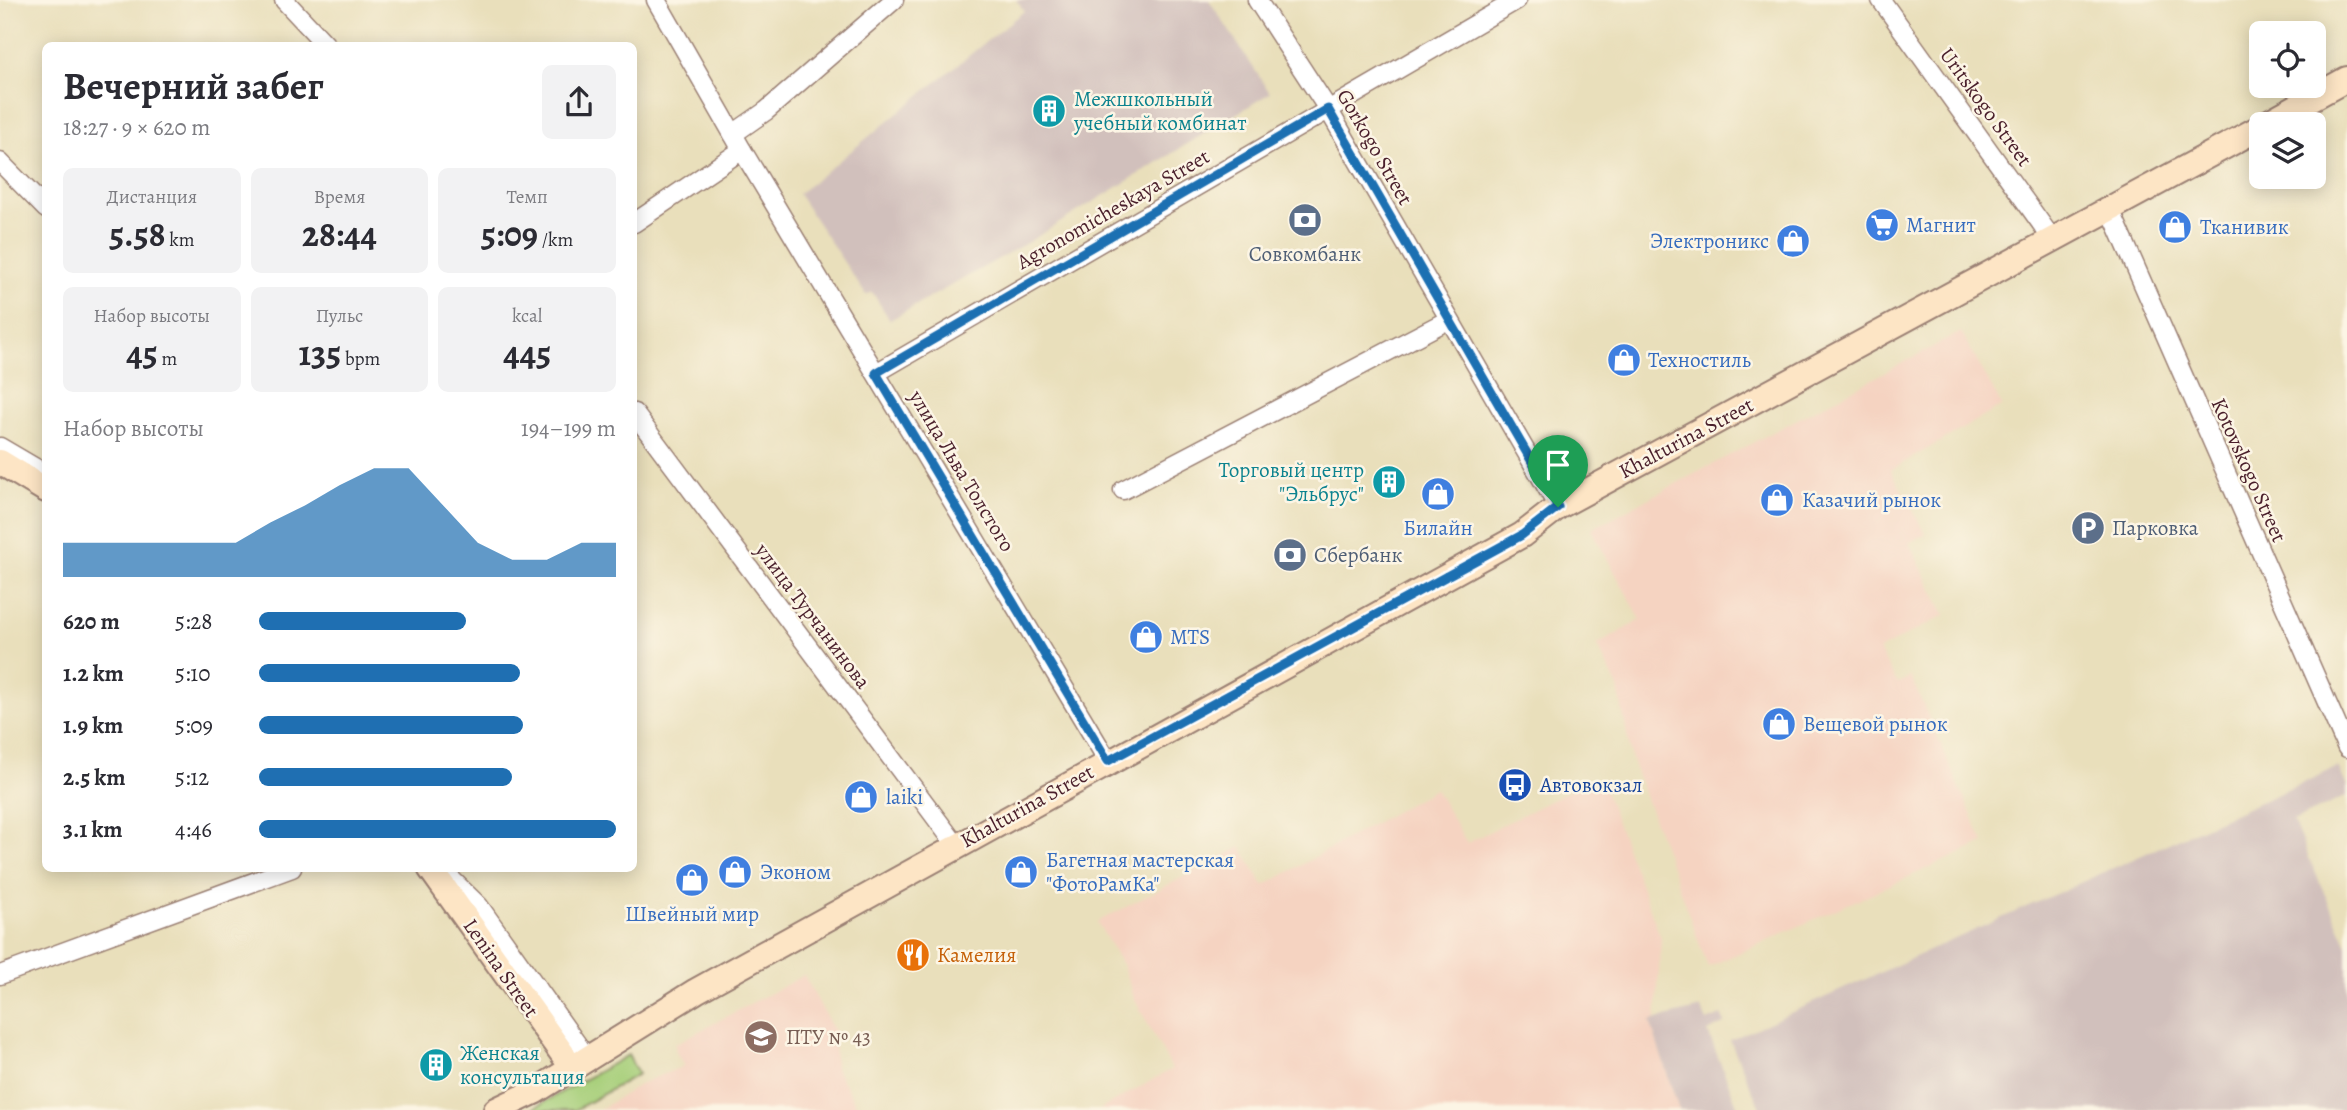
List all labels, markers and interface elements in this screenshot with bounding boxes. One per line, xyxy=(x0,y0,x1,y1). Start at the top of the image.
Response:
map controls xyxy=(2249,21,2326,189)
button: locate xyxy=(2249,21,2326,98)
street label: Uritskogo Street xyxy=(1933,42,2039,172)
text: Вечерний забег xyxy=(63,60,324,112)
button: share xyxy=(542,65,616,139)
street label: Gorkogo Street xyxy=(1331,84,1419,210)
place label: Межшкольный учебный комбинат xyxy=(1073,85,1247,137)
building icon: Межшкольный учебный комбинат xyxy=(1030,92,1068,130)
text: 18:27 · 9 × 620 m xyxy=(63,112,210,143)
button: layers xyxy=(2249,112,2326,189)
street label: Agronomicheskaya Street xyxy=(1011,142,1215,276)
text: Дистанция xyxy=(107,184,197,210)
text: Время xyxy=(314,184,365,210)
text: Темп xyxy=(506,184,548,210)
bank icon: Совкомбанк xyxy=(1286,201,1324,239)
supermarket icon: Магнит xyxy=(1863,206,1901,244)
shop icon: Тканивик xyxy=(2156,208,2194,246)
text: 5.58 xyxy=(109,210,165,258)
text: 28:44 xyxy=(302,210,377,258)
text: 5:09 xyxy=(481,210,538,258)
place label: Магнит xyxy=(1906,211,1976,239)
place label: Тканивик xyxy=(2200,213,2289,241)
shop icon: Электроникс xyxy=(1774,222,1812,260)
text: km xyxy=(165,227,195,253)
text: /km xyxy=(538,227,573,253)
place label: Электроникс xyxy=(1650,227,1769,255)
place label: Совкомбанк xyxy=(1249,240,1361,268)
text: Набор высоты xyxy=(94,303,210,329)
text: Пульс xyxy=(316,303,363,329)
text: kcal xyxy=(512,303,542,329)
text: 45 xyxy=(126,329,158,377)
text: 135 xyxy=(299,329,341,377)
text: 445 xyxy=(503,329,551,377)
shop icon: Техностиль xyxy=(1605,341,1643,379)
text: m xyxy=(158,346,177,372)
text: bpm xyxy=(341,346,380,372)
place label: Техностиль xyxy=(1648,346,1751,374)
street label: улица Льва Толстого xyxy=(902,384,1021,557)
street label: Khalturina Street xyxy=(1614,391,1758,485)
street label: Kotovskogo Street xyxy=(2205,393,2293,547)
text: Набор высоты xyxy=(63,413,204,444)
text: 194–199 m xyxy=(521,413,616,444)
pin xyxy=(1528,435,1588,507)
icon: arrive xyxy=(1539,446,1577,484)
place label: Торговый центр "Эльбрус" xyxy=(1218,456,1364,508)
building icon: Торговый центр "Эльбрус" xyxy=(1370,463,1408,501)
shop icon: Билайн xyxy=(1419,475,1457,513)
shop icon: Казачий рынок xyxy=(1758,481,1796,519)
place label: Казачий рынок xyxy=(1802,486,1941,514)
parking icon: Парковка xyxy=(2069,509,2107,547)
place label: Билайн xyxy=(1403,514,1473,542)
place label: Парковка xyxy=(2112,514,2199,542)
bank icon: Сбербанк xyxy=(1271,536,1309,574)
street label: улица Турчанинова xyxy=(748,537,877,695)
place label: Сбербанк xyxy=(1314,541,1402,569)
text: 620 m xyxy=(63,606,120,637)
text: 5:28 xyxy=(175,606,212,637)
shop icon: MTS xyxy=(1127,618,1165,656)
place label: MTS xyxy=(1170,623,1210,651)
text: 1.2 km xyxy=(63,658,124,689)
text: 5:10 xyxy=(175,658,211,689)
shop icon: Вещевой рынок xyxy=(1760,705,1798,743)
text: 1.9 km xyxy=(63,710,123,741)
text: 5:09 xyxy=(175,710,213,741)
place label: Вещевой рынок xyxy=(1803,710,1948,738)
street label: Khalturina Street xyxy=(955,758,1099,854)
text: 2.5 km xyxy=(63,762,125,793)
text: 5:12 xyxy=(175,762,209,793)
bus stop icon: Автовокзал xyxy=(1496,766,1534,804)
place label: Автовокзал xyxy=(1539,771,1642,799)
shop icon: laiki xyxy=(842,778,880,816)
place label: laiki xyxy=(886,783,923,811)
text: 3.1 km xyxy=(63,814,123,845)
text: 4:46 xyxy=(175,814,212,845)
place label: Багетная мастерская "ФотоРамКа" xyxy=(1046,846,1234,898)
shop icon: Эконом xyxy=(716,853,754,891)
shop icon: Багетная мастерская "ФотоРамКа" xyxy=(1002,853,1040,891)
place label: Эконом xyxy=(760,858,831,886)
shop icon: Швейный мир xyxy=(673,861,711,899)
place label: Швейный мир xyxy=(625,900,759,928)
street label: Lenina Street xyxy=(457,913,545,1023)
restaurant icon: Камелия xyxy=(894,936,932,974)
place label: Камелия xyxy=(937,941,1016,969)
school or university icon: ПТУ № 43 xyxy=(742,1018,780,1056)
place label: ПТУ № 43 xyxy=(786,1023,871,1051)
place label: Женская консультация xyxy=(460,1039,585,1091)
building icon: Женская консультация xyxy=(417,1046,455,1084)

